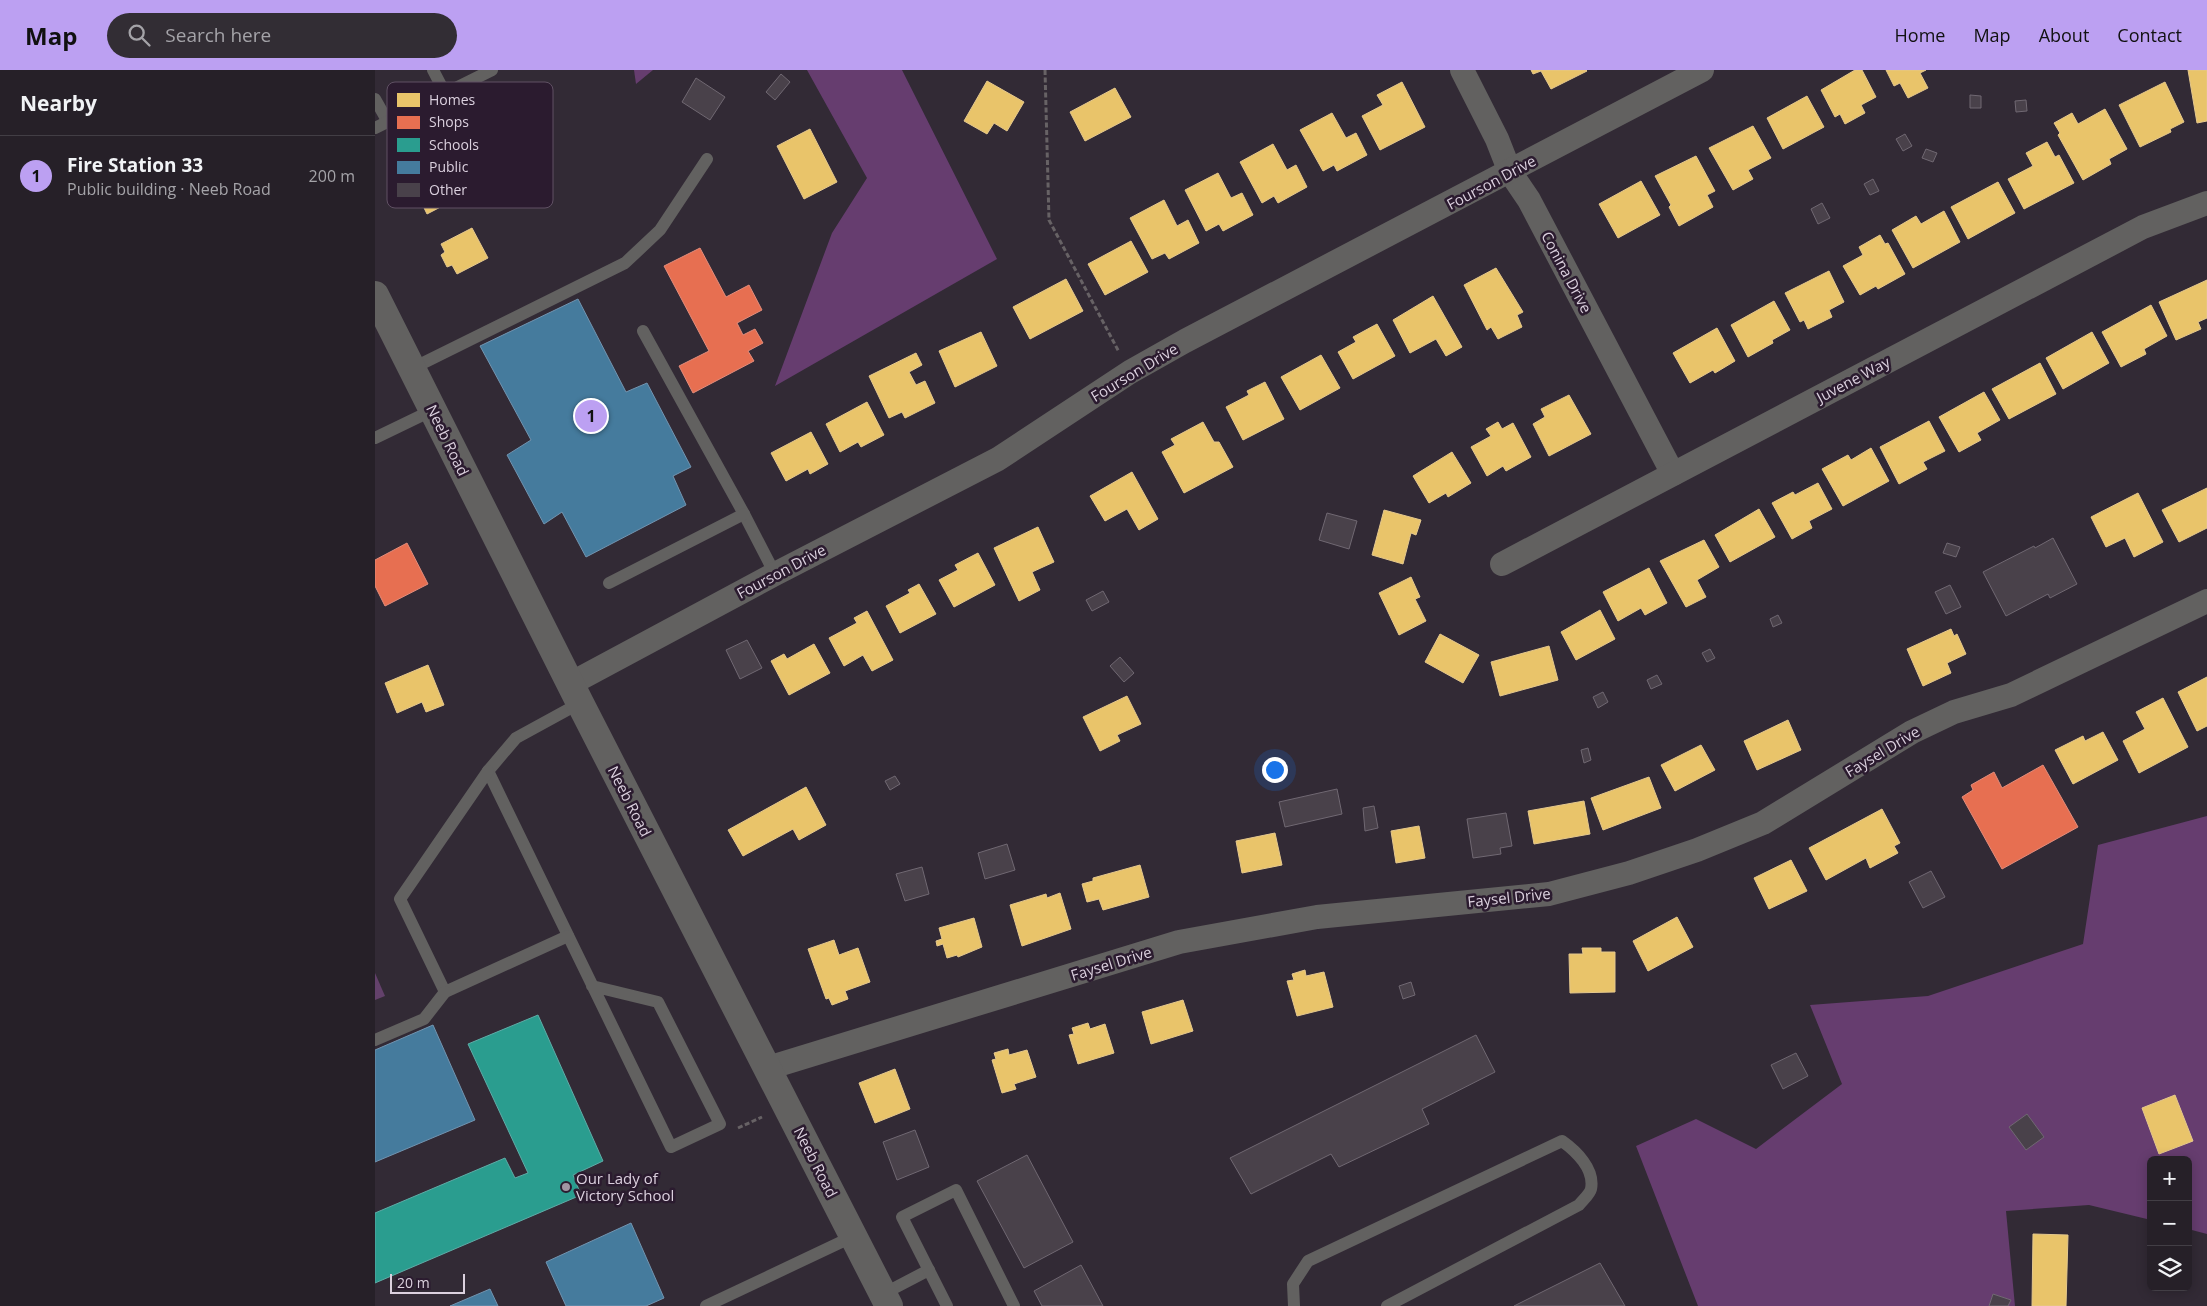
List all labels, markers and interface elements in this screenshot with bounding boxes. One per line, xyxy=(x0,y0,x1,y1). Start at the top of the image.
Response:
search box xyxy=(107,13,457,58)
text: Map xyxy=(25,19,77,52)
icon: search xyxy=(125,21,153,49)
text: Search here xyxy=(165,22,271,48)
text: Home xyxy=(1895,23,1945,47)
text: Map xyxy=(1973,23,2011,47)
text: About xyxy=(2039,23,2089,47)
text: Contact xyxy=(2117,23,2182,47)
legend xyxy=(387,82,553,208)
text: Nearby xyxy=(20,89,97,117)
text: Homes xyxy=(429,90,476,109)
text: Shops xyxy=(429,112,469,131)
text: Schools xyxy=(429,135,479,154)
street label: Fourson Drive xyxy=(1443,150,1539,214)
text: Fire Station 33 xyxy=(67,152,203,178)
text: Public xyxy=(429,157,469,176)
text: 1 xyxy=(31,165,41,187)
text: 200 m xyxy=(309,165,355,187)
text: Public building · Neeb Road xyxy=(67,178,271,200)
text: Other xyxy=(429,180,467,199)
street label: Conina Drive xyxy=(1537,228,1597,316)
street label: Fourson Drive xyxy=(1087,338,1181,406)
street label: Juvene Way xyxy=(1811,351,1894,408)
pin: 1 xyxy=(575,397,607,435)
street label: Neeb Road xyxy=(422,401,474,479)
street label: Fourson Drive xyxy=(733,539,829,603)
street label: Faysel Drive xyxy=(1841,721,1923,781)
your location xyxy=(1262,757,1288,783)
street label: Neeb Road xyxy=(604,762,656,840)
street label: Faysel Drive xyxy=(1466,883,1552,911)
street label: Faysel Drive xyxy=(1068,941,1154,985)
street label: Neeb Road xyxy=(790,1123,842,1201)
map controls xyxy=(2147,1156,2192,1291)
button: + xyxy=(2147,1156,2192,1201)
place label: Our Lady of Victory School xyxy=(576,1168,674,1205)
marker: Our Lady of Victory School xyxy=(560,1181,572,1193)
button: − xyxy=(2147,1201,2192,1246)
button: layers xyxy=(2147,1246,2192,1291)
scale bar xyxy=(390,1271,465,1294)
text: 20 m xyxy=(397,1273,430,1292)

